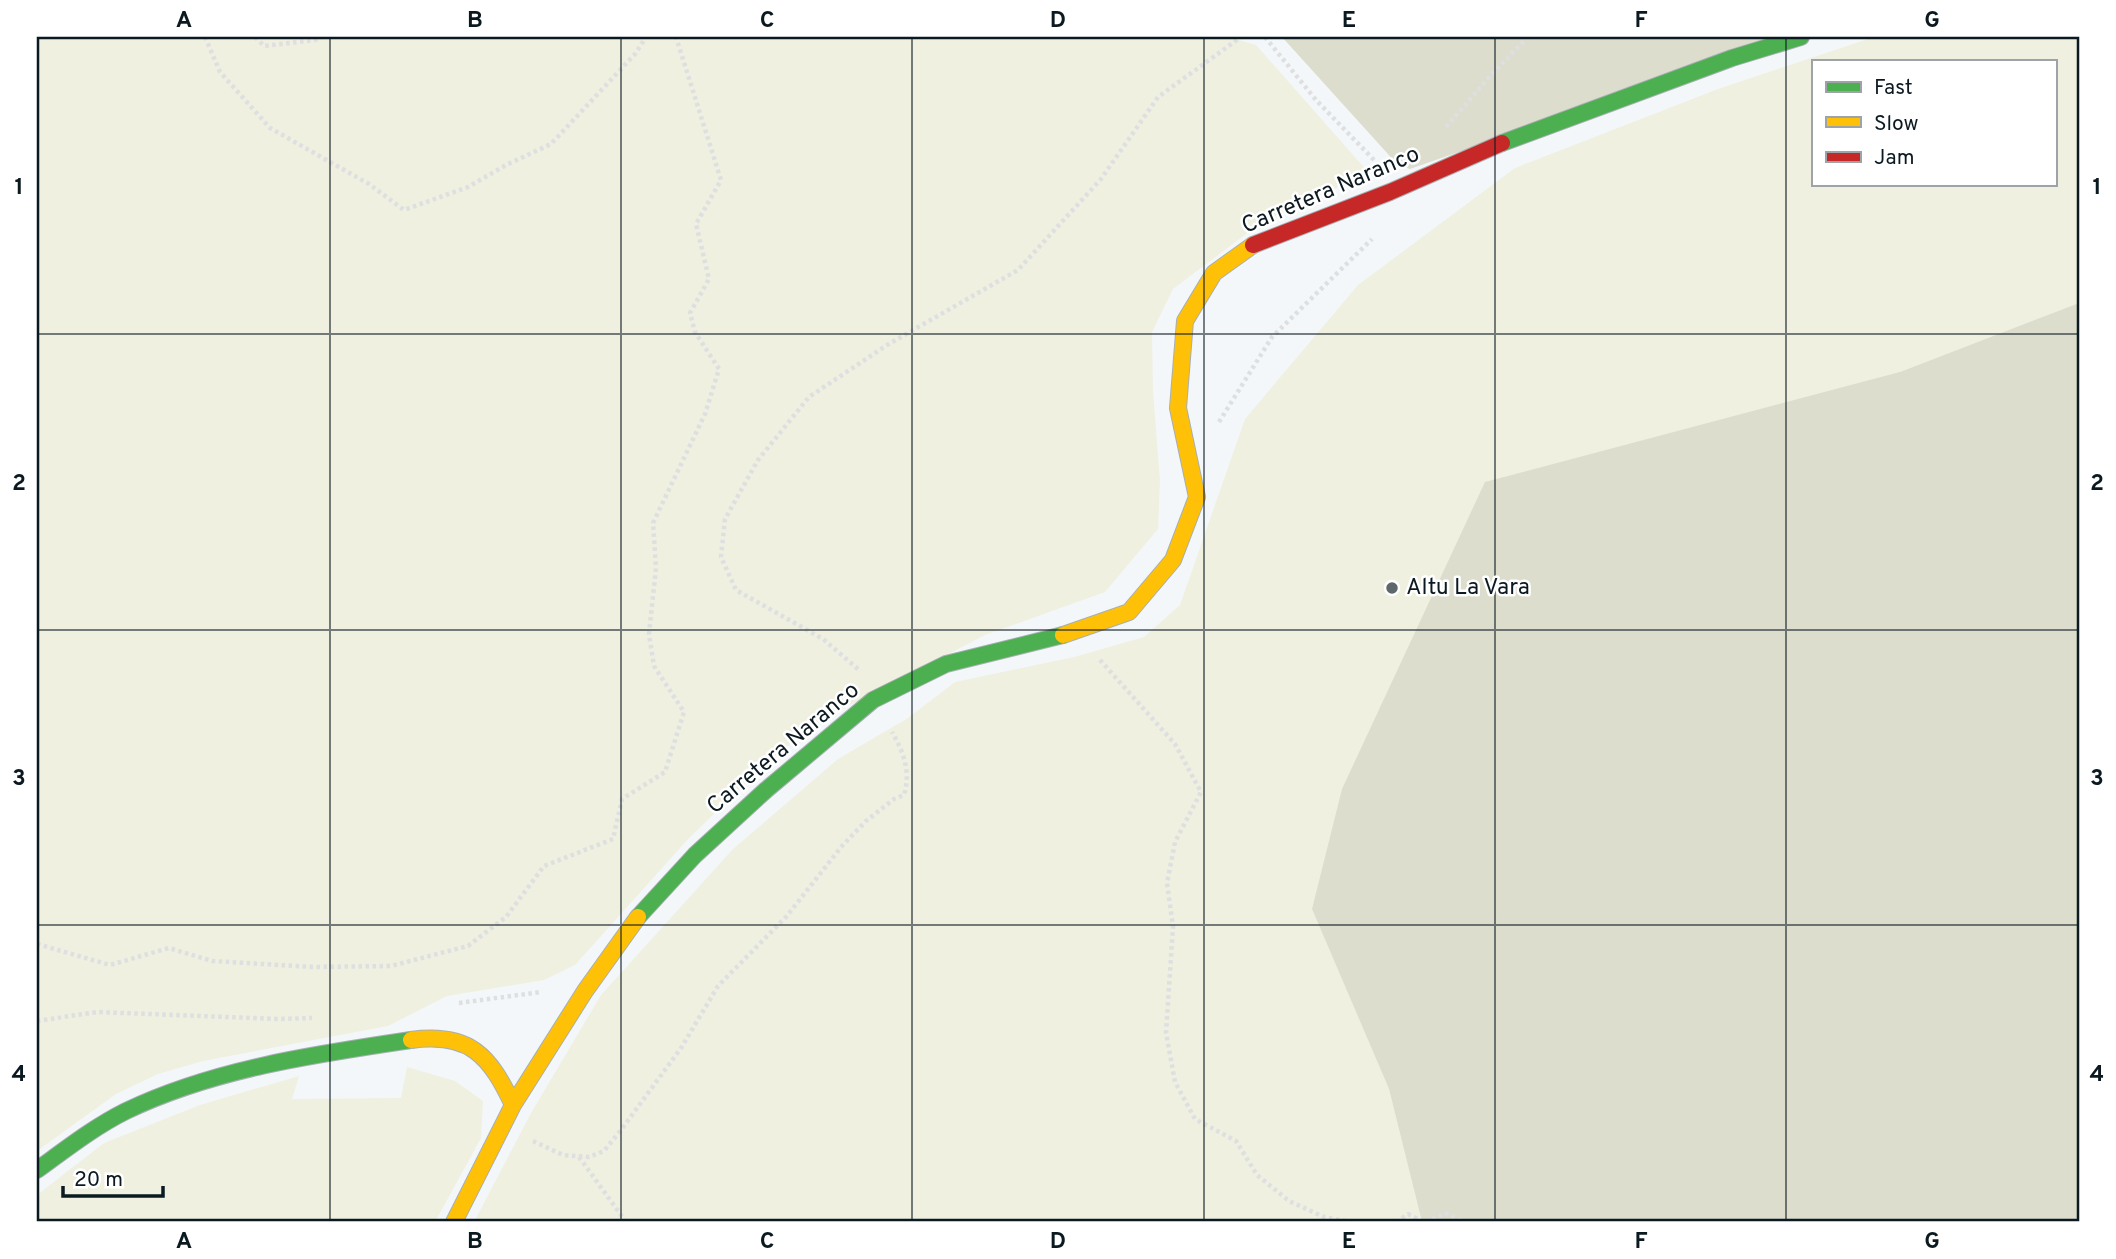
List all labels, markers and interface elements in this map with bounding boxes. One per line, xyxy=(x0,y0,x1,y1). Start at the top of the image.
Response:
text: A xyxy=(176,7,192,36)
text: B xyxy=(467,7,483,36)
text: C xyxy=(760,7,774,36)
text: D xyxy=(1050,7,1066,36)
text: E xyxy=(1342,7,1356,36)
text: F xyxy=(1634,7,1648,36)
text: G xyxy=(1924,7,1940,36)
legend xyxy=(1812,60,2056,186)
text: Fast xyxy=(1874,75,1913,102)
text: Slow xyxy=(1874,111,1919,138)
street label: Carretera Naranco xyxy=(1238,140,1424,242)
text: Jam xyxy=(1874,145,1915,172)
text: 1 xyxy=(14,174,24,203)
text: 1 xyxy=(2092,174,2102,203)
text: 2 xyxy=(12,470,26,499)
text: 2 xyxy=(2090,470,2104,499)
place label: Altu La Vara xyxy=(1406,574,1530,603)
marker: Altu La Vara xyxy=(1384,580,1400,596)
street label: Carretera Naranco xyxy=(702,677,866,821)
text: 3 xyxy=(12,765,26,794)
text: 3 xyxy=(2090,765,2104,794)
text: 4 xyxy=(12,1061,26,1090)
text: 4 xyxy=(2090,1061,2104,1090)
scale bar xyxy=(63,1154,163,1198)
text: 20 m xyxy=(74,1167,123,1194)
text: A xyxy=(176,1228,192,1257)
text: B xyxy=(467,1228,483,1257)
text: C xyxy=(760,1228,774,1257)
text: D xyxy=(1050,1228,1066,1257)
text: E xyxy=(1342,1228,1356,1257)
text: F xyxy=(1634,1228,1648,1257)
text: G xyxy=(1924,1228,1940,1257)

